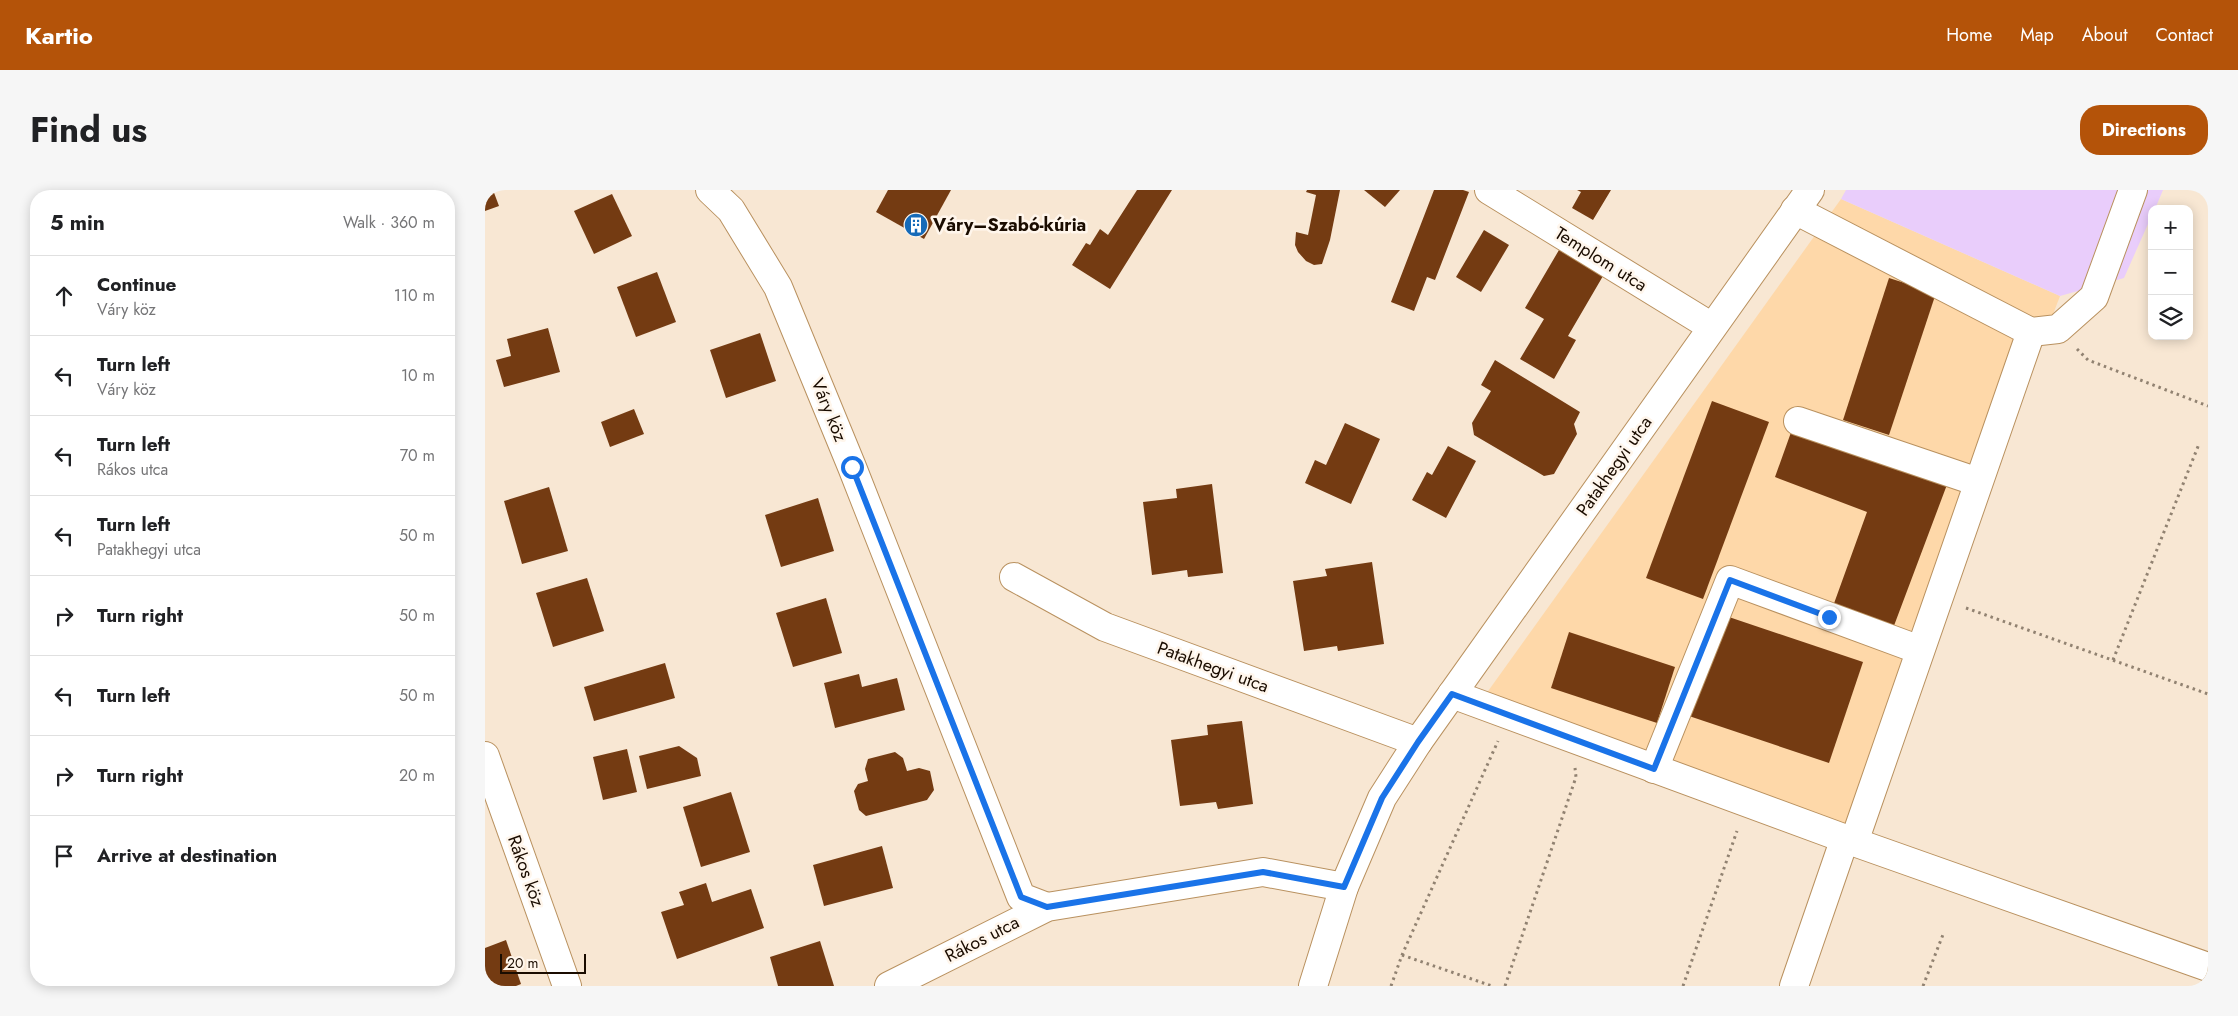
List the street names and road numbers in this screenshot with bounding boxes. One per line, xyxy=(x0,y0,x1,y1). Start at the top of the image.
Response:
street label: Templom utca xyxy=(1550,220,1652,298)
street label: Váry köz xyxy=(805,374,854,446)
street label: Patakhegyi utca xyxy=(1570,411,1658,521)
street label: Patakhegyi utca xyxy=(1154,635,1272,699)
street label: Rákos köz xyxy=(501,832,551,911)
street label: Rákos utca xyxy=(940,909,1024,969)

